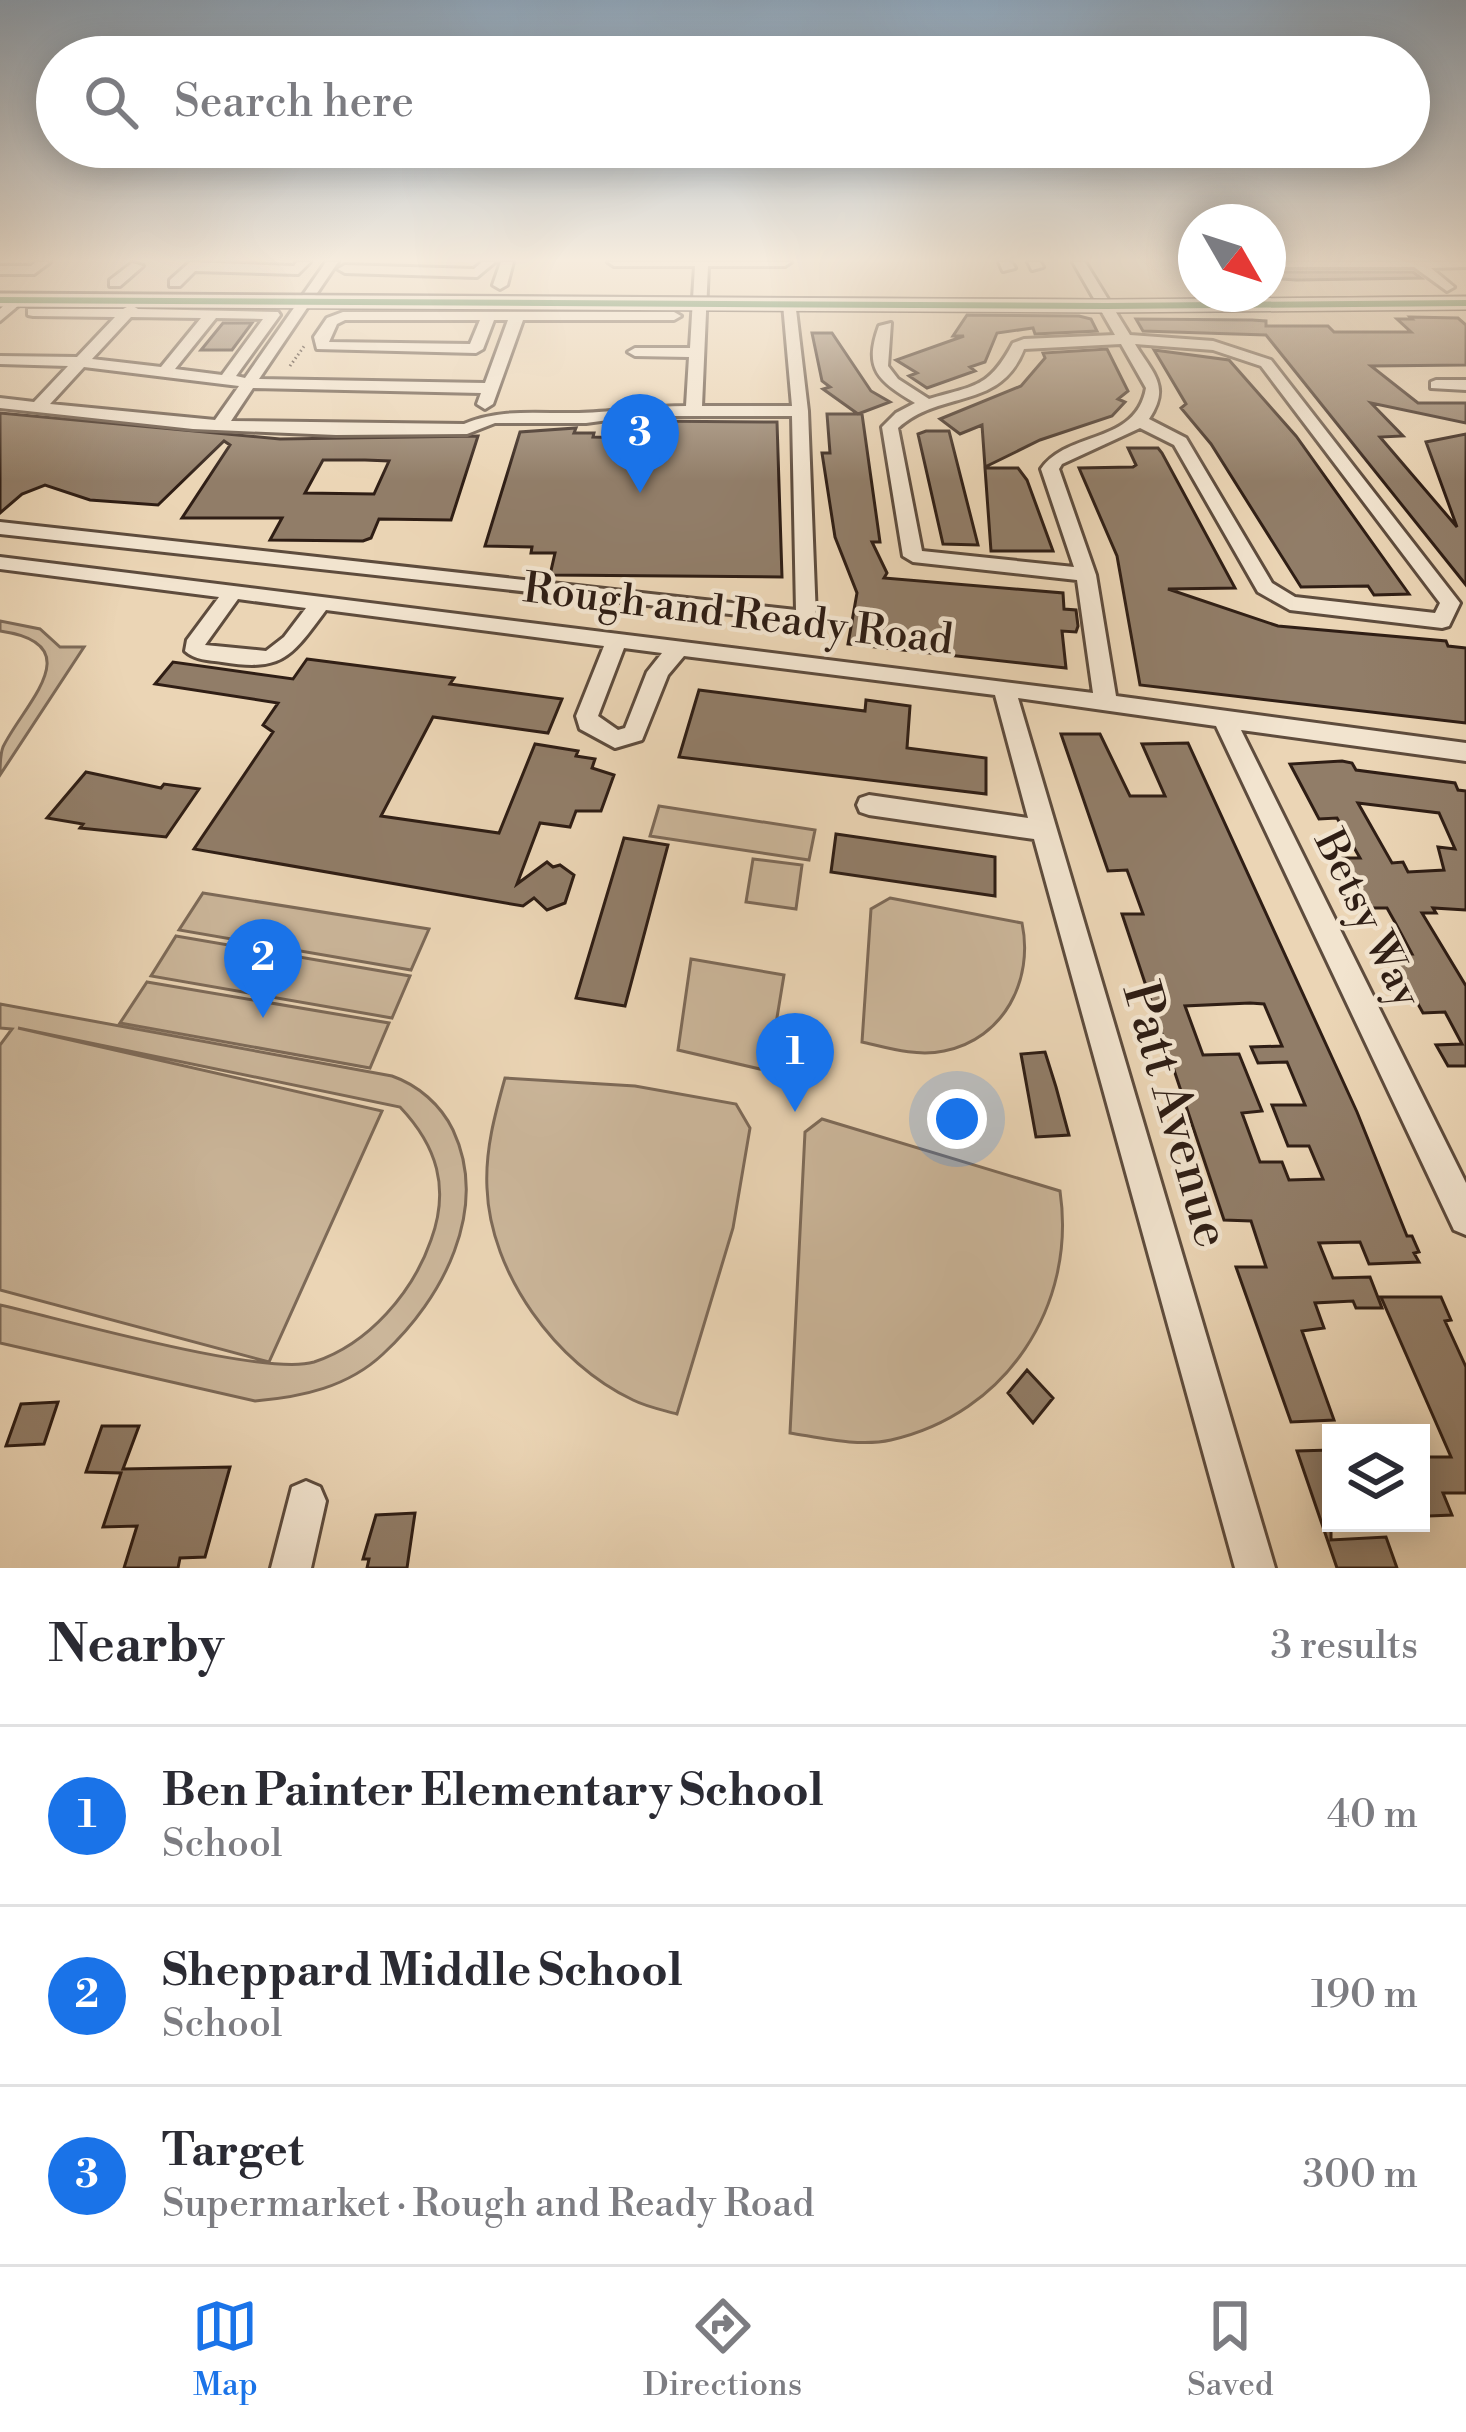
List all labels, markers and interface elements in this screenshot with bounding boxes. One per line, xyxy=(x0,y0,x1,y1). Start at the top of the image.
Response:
search box xyxy=(36,36,1430,168)
icon: search xyxy=(78,69,144,135)
text: Search here xyxy=(174,74,414,131)
north arrow xyxy=(1178,204,1286,312)
pin: 3 xyxy=(601,394,679,493)
street label: Rough and Ready Road xyxy=(520,562,956,669)
street label: Betsy Way xyxy=(1300,821,1433,1017)
pin: 2 xyxy=(224,919,302,1018)
street label: Patt Avenue xyxy=(1107,975,1243,1255)
pin: 1 xyxy=(756,1013,834,1112)
your location xyxy=(927,1089,987,1149)
map controls xyxy=(1322,1424,1430,1532)
button: layers xyxy=(1322,1424,1430,1532)
text: Nearby xyxy=(48,1614,224,1678)
text: 3 results xyxy=(1270,1622,1418,1671)
text: Ben Painter Elementary School xyxy=(162,1763,824,1820)
text: 1 xyxy=(78,1791,96,1840)
text: 40 m xyxy=(1327,1791,1418,1840)
text: School xyxy=(162,1820,282,1869)
text: Sheppard Middle School xyxy=(162,1943,683,2000)
text: 2 xyxy=(75,1971,99,2020)
text: 190 m xyxy=(1311,1971,1418,2020)
text: School xyxy=(162,2000,282,2049)
text: Target xyxy=(162,2123,304,2180)
text: 3 xyxy=(75,2151,99,2200)
text: 300 m xyxy=(1303,2151,1418,2200)
text: Supermarket · Rough and Ready Road xyxy=(162,2180,814,2229)
tab: Map xyxy=(192,2293,258,2406)
tab: Directions xyxy=(643,2293,802,2406)
tab: Saved xyxy=(1187,2293,1274,2406)

